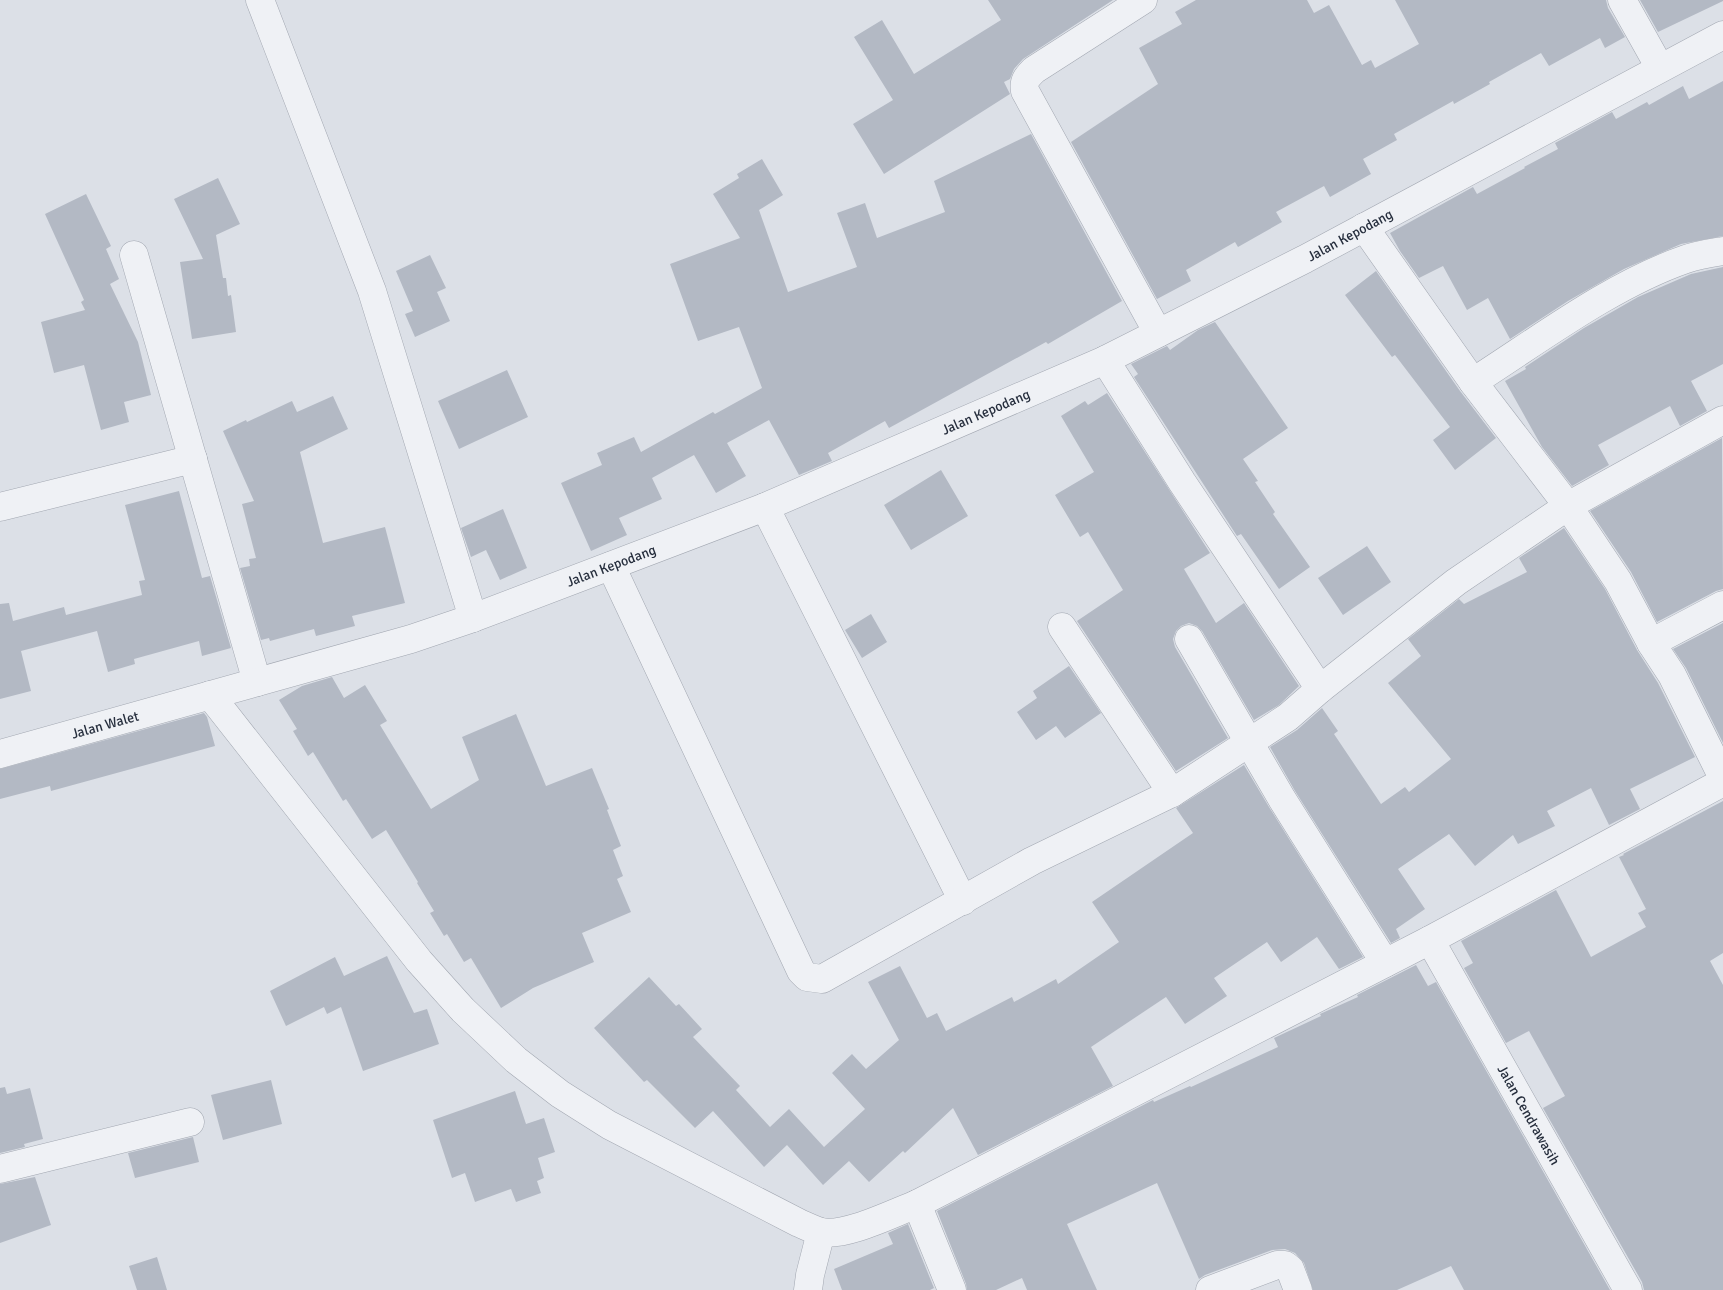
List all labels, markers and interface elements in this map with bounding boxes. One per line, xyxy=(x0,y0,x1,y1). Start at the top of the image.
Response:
street label: Jalan Kepodang xyxy=(1304,206,1396,265)
street label: Jalan Kepodang xyxy=(939,386,1033,439)
street label: Jalan Kepodang xyxy=(564,541,658,591)
street label: Jalan Walet xyxy=(69,708,141,743)
street label: Jalan Cendrawasih xyxy=(1494,1062,1564,1168)

